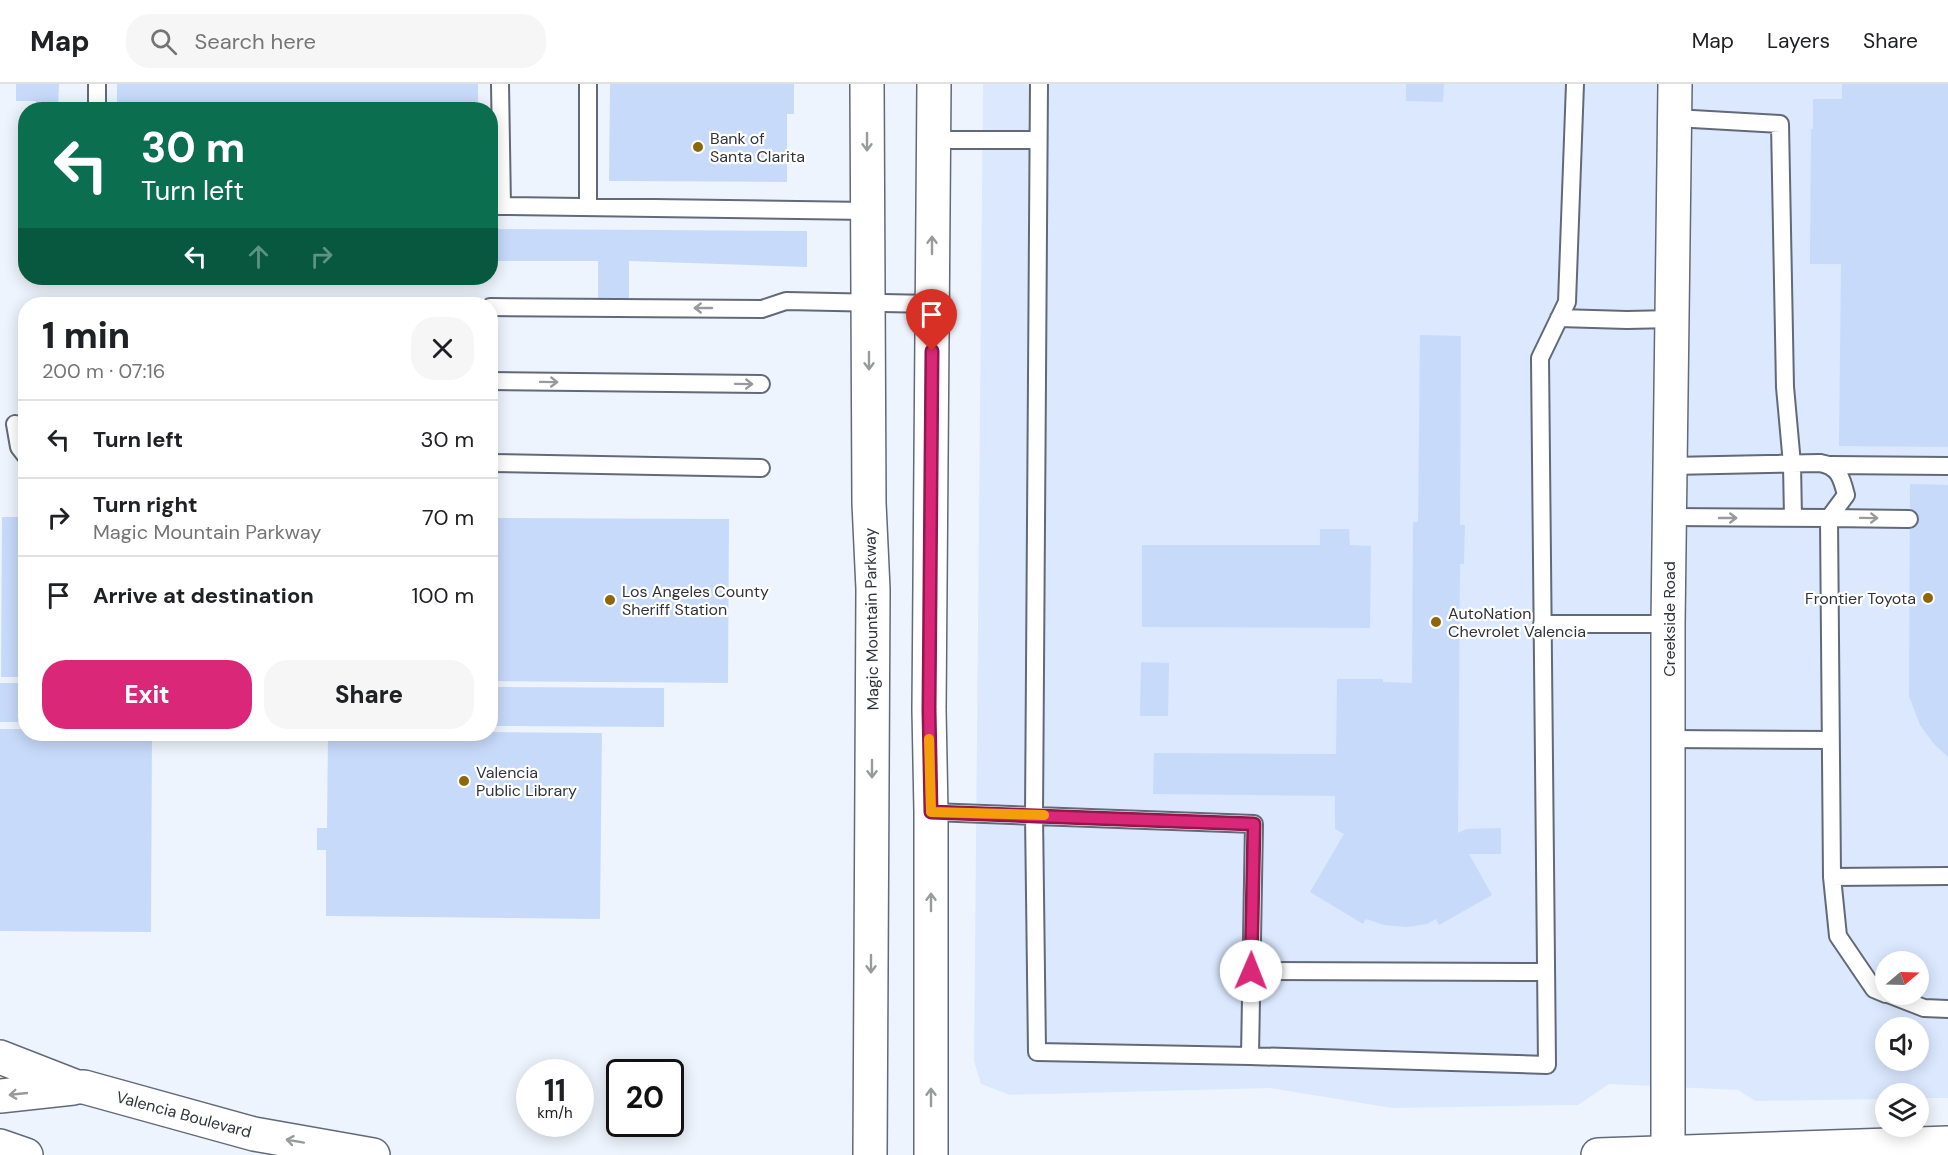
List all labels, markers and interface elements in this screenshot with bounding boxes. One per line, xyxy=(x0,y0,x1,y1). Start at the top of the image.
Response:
search box xyxy=(126,14,546,68)
text: Map xyxy=(30,23,90,60)
icon: search xyxy=(147,25,180,58)
text: Search here xyxy=(195,27,316,56)
text: Map xyxy=(1692,27,1734,55)
text: Layers xyxy=(1767,27,1830,55)
text: Share xyxy=(1863,27,1918,55)
text: 30 m xyxy=(141,120,245,175)
icon: left xyxy=(42,126,120,204)
place label: Bank of Santa Clarita xyxy=(710,128,805,167)
one-way arrow xyxy=(862,132,873,152)
marker: Bank of Santa Clarita xyxy=(691,140,705,154)
text: Turn left xyxy=(141,173,244,208)
one-way arrow xyxy=(926,236,938,256)
icon: left xyxy=(179,240,212,273)
icon: ahead xyxy=(242,240,275,273)
icon: right xyxy=(305,240,338,273)
pin xyxy=(906,289,957,351)
icon: arrive xyxy=(915,298,948,331)
one-way arrow xyxy=(694,302,714,314)
text: 1 min xyxy=(42,312,130,359)
button: close xyxy=(411,317,474,380)
one-way arrow xyxy=(863,351,875,371)
text: 200 m · 07:16 xyxy=(42,358,165,384)
one-way arrow xyxy=(538,376,558,388)
one-way arrow xyxy=(733,378,753,390)
icon: left xyxy=(42,423,75,456)
text: Turn left xyxy=(93,425,183,454)
text: 30 m xyxy=(420,425,474,454)
text: Turn right xyxy=(93,490,198,519)
icon: right xyxy=(42,501,75,534)
text: 70 m xyxy=(422,503,474,532)
one-way arrow xyxy=(1718,512,1738,524)
one-way arrow xyxy=(1859,513,1879,524)
text: Magic Mountain Parkway xyxy=(93,519,321,545)
street label: Magic Mountain Parkway xyxy=(859,527,884,711)
street label: Creekside Road xyxy=(1659,561,1680,677)
icon: arrive xyxy=(42,579,75,612)
text: Arrive at destination xyxy=(93,581,314,610)
text: 100 m xyxy=(412,581,474,610)
place label: Los Angeles County Sheriff Station xyxy=(622,581,769,620)
place label: Frontier Toyota xyxy=(1805,588,1916,609)
marker: Frontier Toyota xyxy=(1921,591,1935,605)
marker: Los Angeles County Sheriff Station xyxy=(603,593,617,607)
place label: AutoNation Chevrolet Valencia xyxy=(1448,603,1586,642)
marker: AutoNation Chevrolet Valencia xyxy=(1429,615,1443,629)
button: Exit xyxy=(42,660,252,729)
button: Share xyxy=(264,660,474,729)
one-way arrow xyxy=(866,758,878,778)
place label: Valencia Public Library xyxy=(476,762,577,801)
marker: Valencia Public Library xyxy=(457,774,471,788)
one-way arrow xyxy=(925,892,937,912)
position arrow xyxy=(1219,939,1283,1003)
north arrow xyxy=(1875,951,1929,1005)
map controls xyxy=(1875,951,1929,1137)
one-way arrow xyxy=(865,953,877,973)
button: sound xyxy=(1875,1017,1929,1071)
speed limit sign: 20 xyxy=(606,1059,684,1137)
text: 11 xyxy=(544,1071,566,1110)
button: layers xyxy=(1875,1083,1929,1137)
street label: Valencia Boulevard xyxy=(114,1086,254,1143)
one-way arrow xyxy=(925,1087,937,1107)
one-way arrow xyxy=(8,1089,28,1100)
text: km/h xyxy=(537,1103,573,1123)
one-way arrow xyxy=(285,1135,305,1146)

